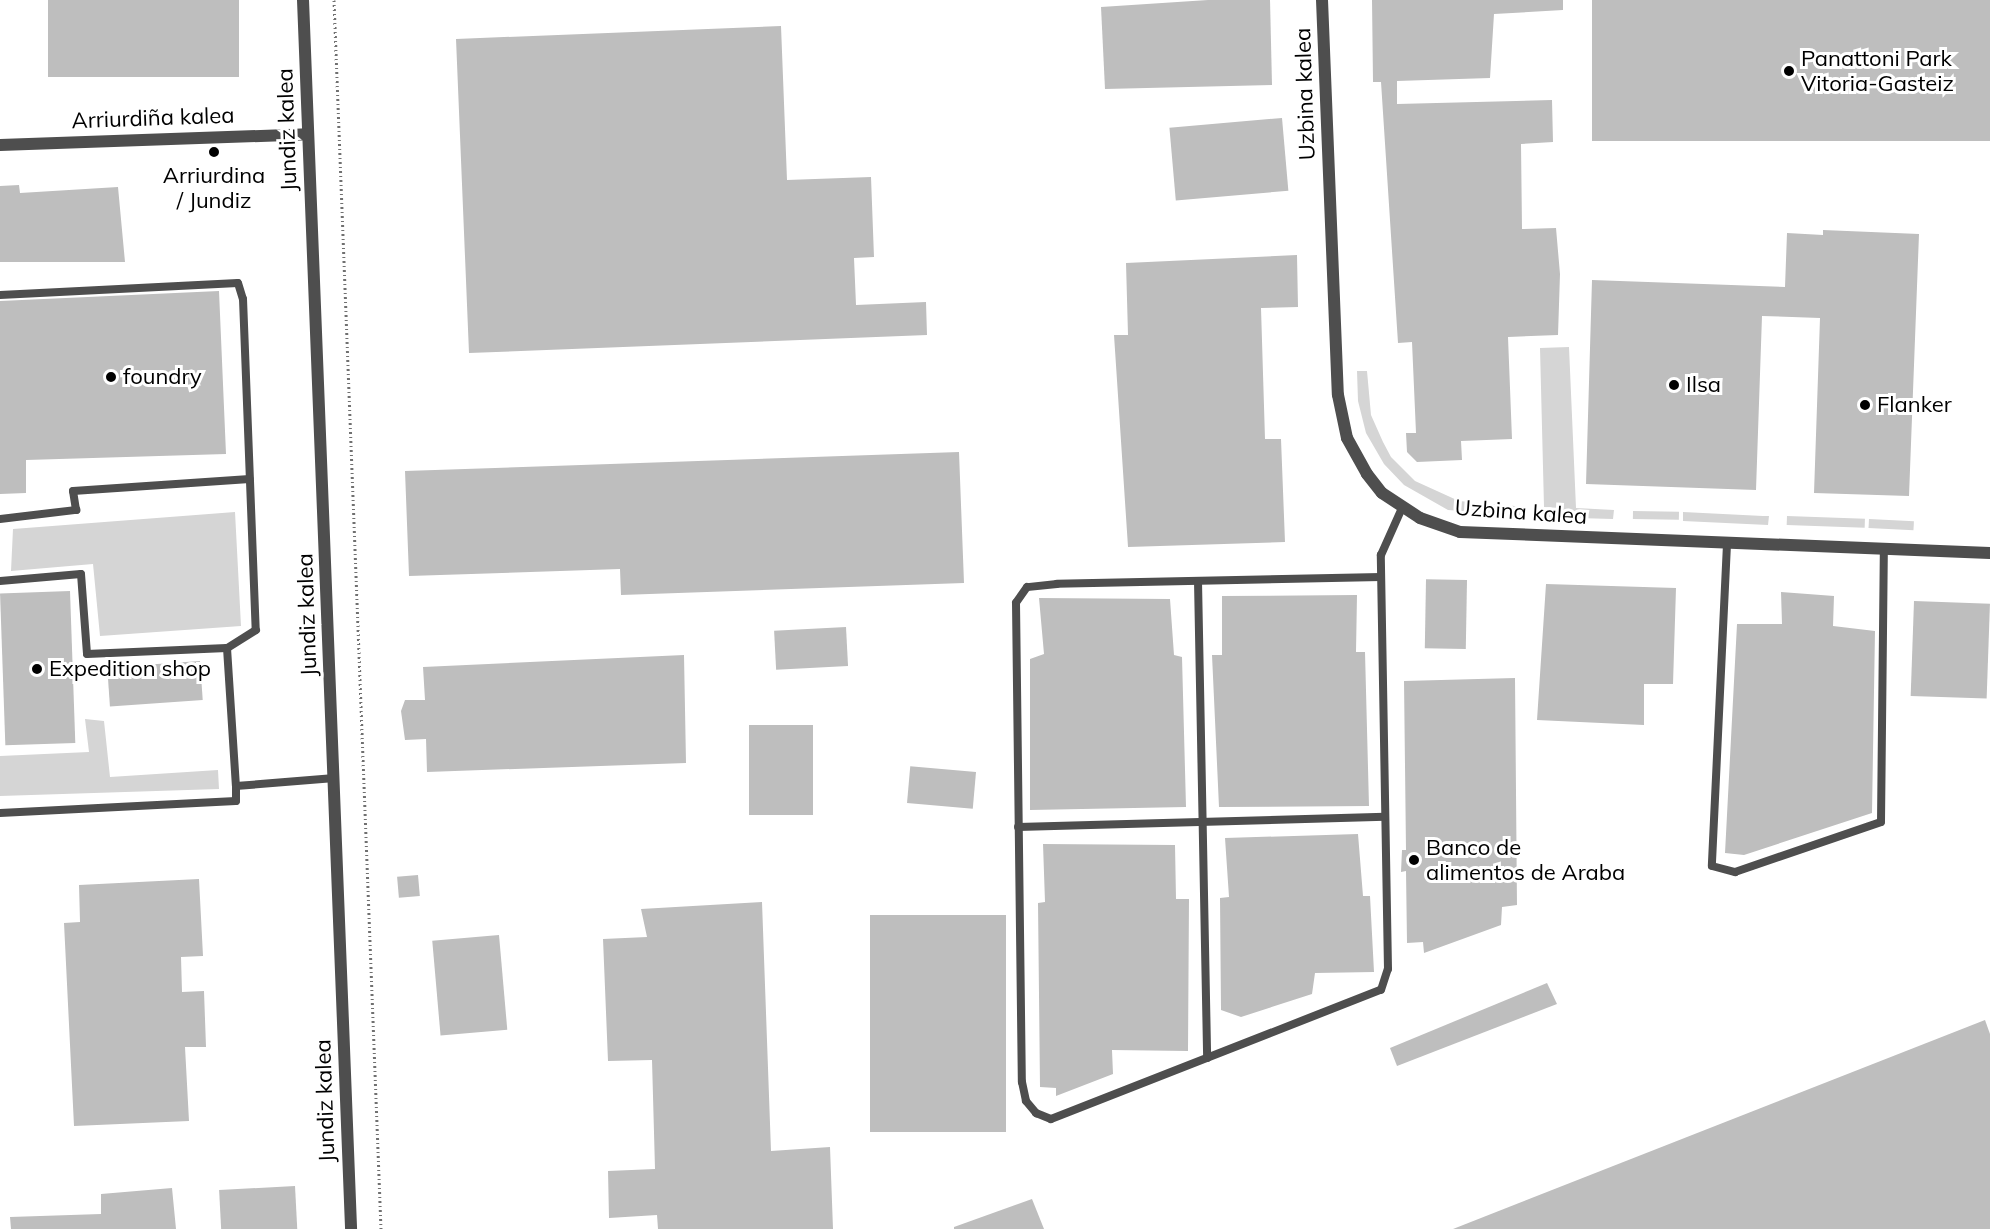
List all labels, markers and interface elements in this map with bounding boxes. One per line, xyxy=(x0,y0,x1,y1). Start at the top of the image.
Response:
street label: Uzbina kalea xyxy=(1289,27,1321,161)
place label: Panattoni Park Vitoria-Gasteiz xyxy=(1801,45,1954,96)
marker: Panattoni Park Vitoria-Gasteiz xyxy=(1782,64,1796,78)
street label: Jundiz kalea xyxy=(272,68,302,192)
street label: Arriurdiña kalea xyxy=(71,102,235,134)
marker: Arriurdina / Jundiz xyxy=(207,145,221,159)
place label: Arriurdina / Jundiz xyxy=(163,162,265,214)
place label: foundry xyxy=(123,364,202,390)
marker: foundry xyxy=(104,370,118,384)
place label: Ilsa xyxy=(1686,372,1721,398)
marker: Ilsa xyxy=(1667,378,1681,392)
place label: Flanker xyxy=(1877,392,1952,418)
marker: Flanker xyxy=(1858,398,1872,412)
street label: Uzbina kalea xyxy=(1454,494,1588,530)
street label: Jundiz kalea xyxy=(292,553,322,677)
place label: Expedition shop xyxy=(49,656,211,682)
marker: Expedition shop xyxy=(30,662,44,676)
place label: Banco de alimentos de Araba xyxy=(1426,834,1625,885)
marker: Banco de alimentos de Araba xyxy=(1407,853,1421,867)
street label: Jundiz kalea xyxy=(310,1039,340,1163)

